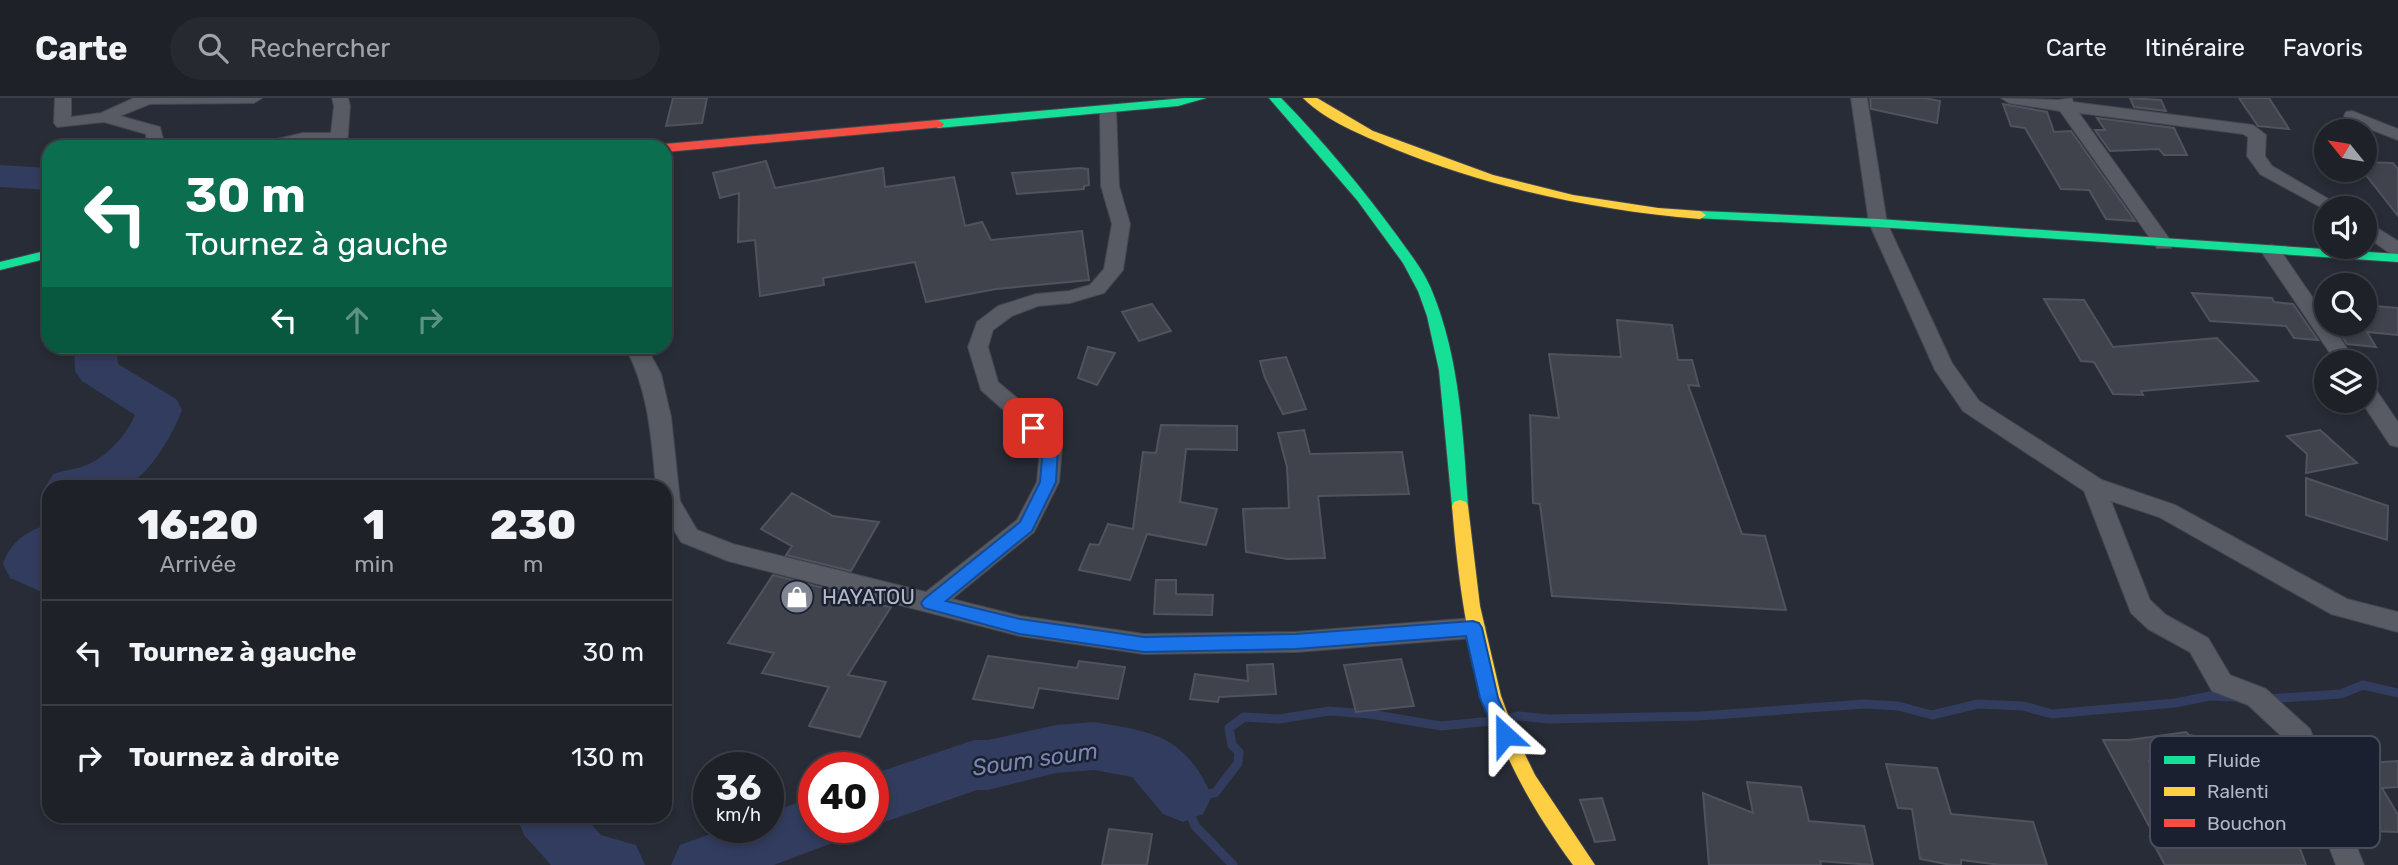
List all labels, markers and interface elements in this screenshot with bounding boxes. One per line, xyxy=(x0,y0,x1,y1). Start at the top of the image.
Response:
search box xyxy=(170,17,660,80)
text: Carte xyxy=(35,29,128,68)
icon: search xyxy=(194,29,232,67)
text: Rechercher xyxy=(250,33,390,64)
text: Carte xyxy=(2046,34,2107,62)
text: Itinéraire xyxy=(2145,34,2245,62)
text: Favoris xyxy=(2283,34,2363,62)
north arrow xyxy=(2314,119,2376,182)
map controls xyxy=(2314,119,2377,413)
text: 30 m xyxy=(185,166,306,224)
icon: left xyxy=(70,168,161,259)
button: sound xyxy=(2314,196,2377,259)
text: Tournez à gauche xyxy=(185,225,448,263)
button: search xyxy=(2314,273,2377,336)
icon: left xyxy=(265,301,303,339)
icon: ahead xyxy=(338,301,376,339)
icon: right xyxy=(411,301,449,339)
button: layers xyxy=(2314,350,2377,413)
pin xyxy=(1003,398,1063,458)
icon: arrive xyxy=(1014,409,1052,447)
text: 16:20 xyxy=(138,500,259,550)
text: 1 xyxy=(363,500,385,550)
text: 230 xyxy=(490,500,576,550)
text: Arrivée xyxy=(160,550,236,578)
text: min xyxy=(354,550,394,578)
text: m xyxy=(523,550,543,578)
shop icon: HAYATOU xyxy=(778,578,816,616)
place label: HAYATOU xyxy=(822,584,915,609)
icon: left xyxy=(70,634,108,672)
text: Tournez à gauche xyxy=(129,637,357,668)
text: 30 m xyxy=(582,637,644,668)
position arrow xyxy=(1468,698,1542,772)
water label: Soum soum xyxy=(970,736,1100,782)
legend xyxy=(2150,736,2380,848)
icon: right xyxy=(70,739,108,777)
text: Tournez à droite xyxy=(129,742,339,773)
text: 130 m xyxy=(571,742,644,773)
text: Fluide xyxy=(2207,749,2261,772)
speed limit sign: 40 xyxy=(798,752,889,843)
text: 36 xyxy=(716,767,761,809)
text: Ralenti xyxy=(2207,780,2269,803)
text: km/h xyxy=(716,804,761,826)
text: Bouchon xyxy=(2207,812,2287,835)

